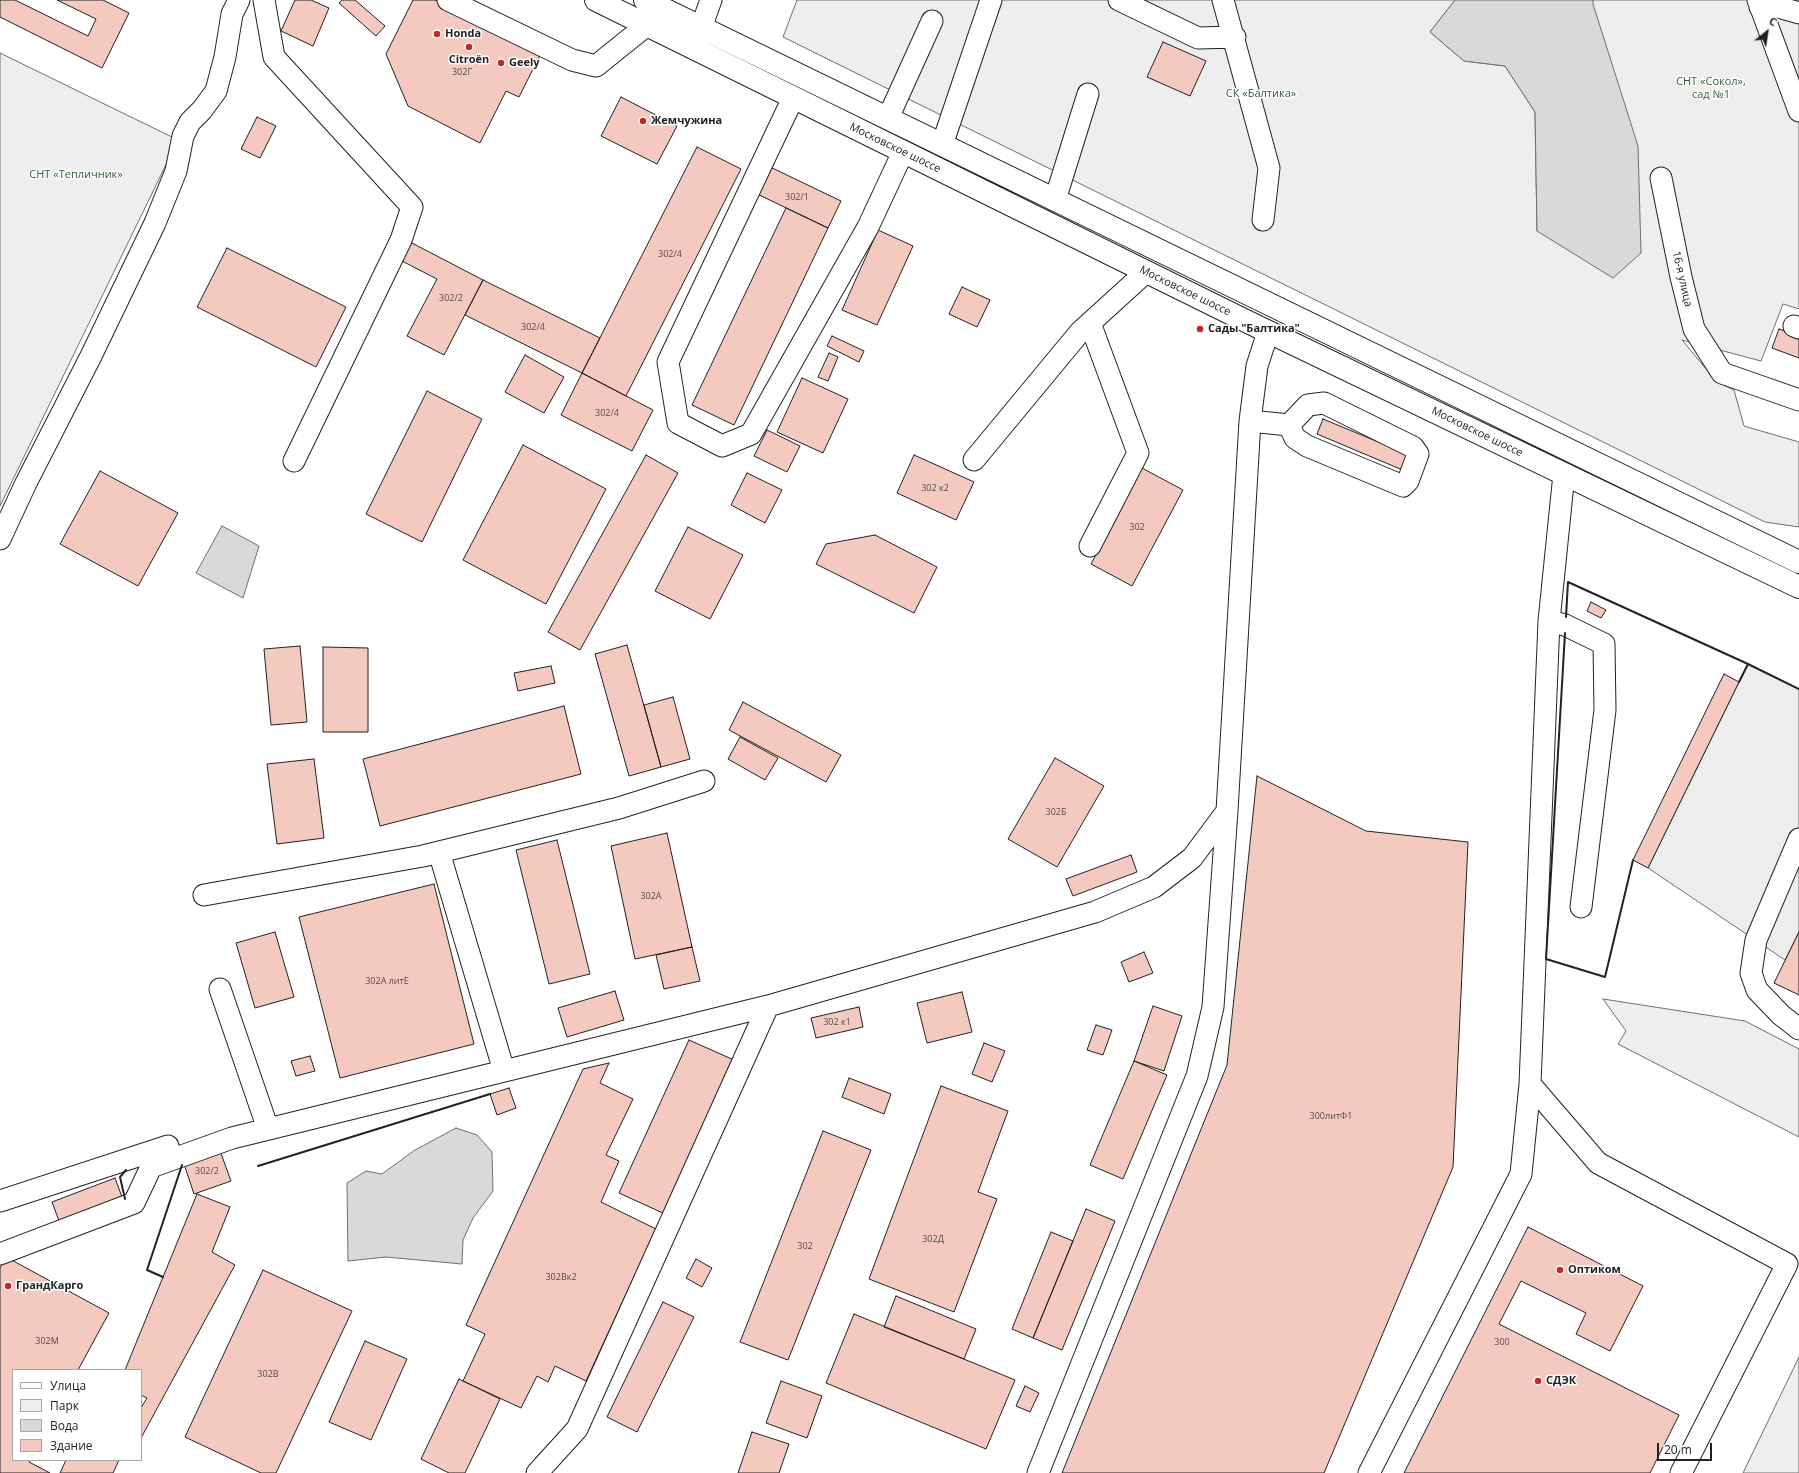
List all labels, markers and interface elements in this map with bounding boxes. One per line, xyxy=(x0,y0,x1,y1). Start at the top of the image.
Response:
north arrow xyxy=(1747,12,1787,52)
text: С xyxy=(1766,13,1780,29)
place label: Honda xyxy=(445,27,481,41)
marker: Honda xyxy=(432,29,442,39)
marker: Citroën xyxy=(464,42,474,52)
place label: Citroën xyxy=(449,53,489,67)
place label: Geely xyxy=(509,56,540,70)
marker: Geely xyxy=(496,58,506,68)
house number: 302Г xyxy=(452,67,472,77)
park label: СНТ «Сокол», сад №1 xyxy=(1676,75,1746,101)
park label: СК «Балтика» xyxy=(1226,87,1296,101)
place label: Жемчужина xyxy=(651,114,722,128)
marker: Жемчужина xyxy=(638,116,648,126)
street label: Московское шоссе xyxy=(847,120,943,176)
park label: СНТ «Тепличник» xyxy=(29,168,123,182)
house number: 302/1 xyxy=(785,192,809,202)
house number: 302/4 xyxy=(658,249,682,259)
street label: 16-я улица xyxy=(1669,250,1695,308)
street label: Московское шоссе xyxy=(1137,263,1233,319)
house number: 302/2 xyxy=(439,293,463,303)
house number: 302/4 xyxy=(521,322,545,332)
place label: Сады "Балтика" xyxy=(1208,322,1300,336)
marker: Сады "Балтика" xyxy=(1195,324,1205,334)
street label: Московское шоссе xyxy=(1429,404,1525,460)
house number: 302/4 xyxy=(595,408,619,418)
house number: 302 к2 xyxy=(921,483,949,493)
house number: 302 xyxy=(1129,522,1145,532)
house number: 302Б xyxy=(1046,807,1066,817)
house number: 302А xyxy=(640,891,662,901)
house number: 302А литЕ xyxy=(365,976,409,986)
house number: 302 к1 xyxy=(823,1017,851,1027)
house number: 300литФ1 xyxy=(1310,1111,1352,1121)
house number: 302/2 xyxy=(195,1166,219,1176)
house number: 302Д xyxy=(922,1234,944,1244)
house number: 302 xyxy=(797,1241,813,1251)
place label: Оптиком xyxy=(1568,1263,1621,1277)
marker: Оптиком xyxy=(1555,1265,1565,1275)
house number: 302Вк2 xyxy=(545,1272,577,1282)
place label: ГрандКарго xyxy=(16,1279,83,1293)
marker: ГрандКарго xyxy=(3,1281,13,1291)
house number: 302М xyxy=(35,1336,59,1346)
house number: 300 xyxy=(1494,1337,1510,1347)
legend xyxy=(12,1369,142,1461)
house number: 302В xyxy=(257,1369,279,1379)
place label: СДЭК xyxy=(1546,1374,1576,1388)
marker: СДЭК xyxy=(1533,1376,1543,1386)
text: Улица xyxy=(50,1377,86,1394)
text: Парк xyxy=(50,1397,79,1414)
text: Вода xyxy=(50,1417,79,1434)
scale bar xyxy=(1659,1435,1714,1461)
text: Здание xyxy=(50,1437,93,1454)
text: 20 m xyxy=(1664,1441,1692,1458)

